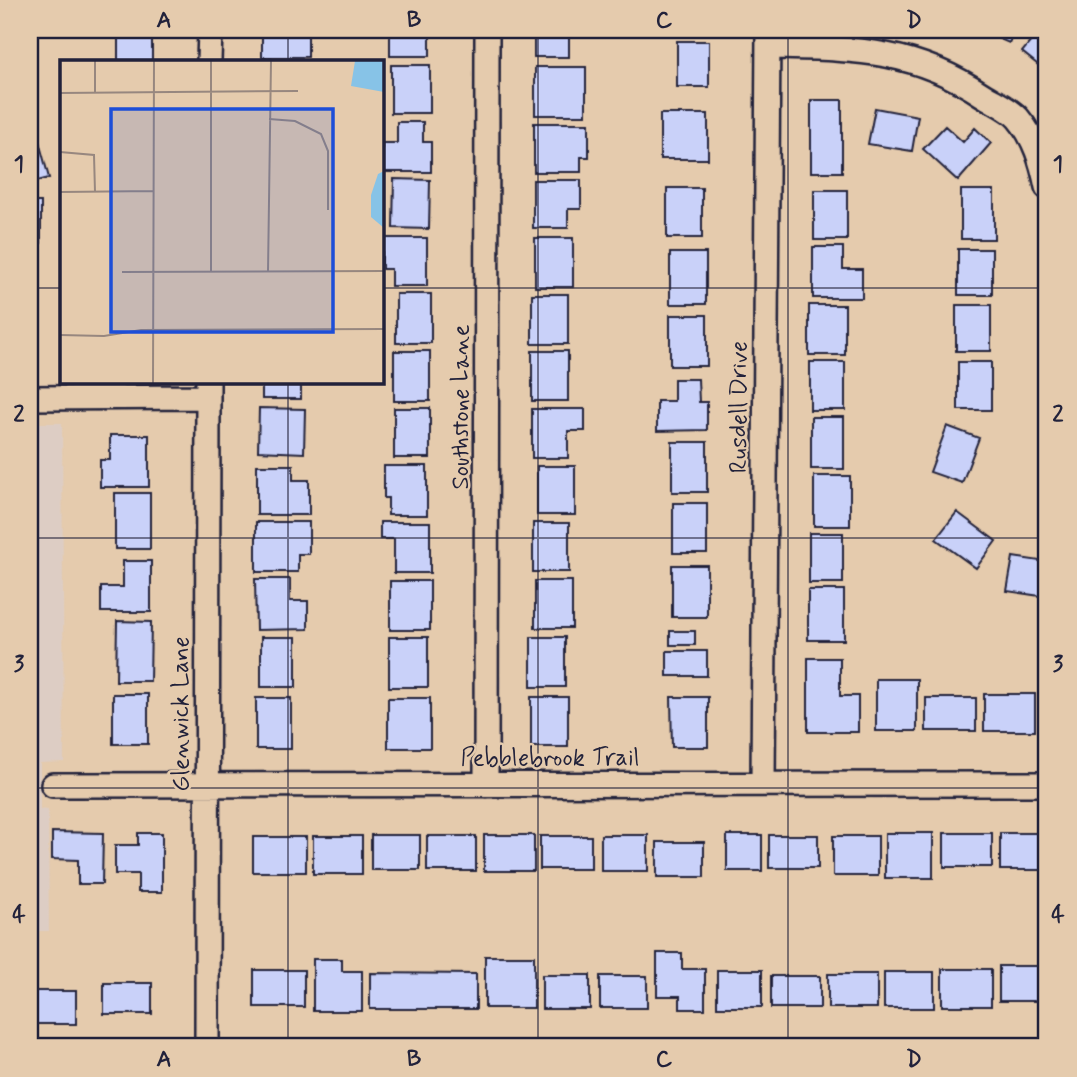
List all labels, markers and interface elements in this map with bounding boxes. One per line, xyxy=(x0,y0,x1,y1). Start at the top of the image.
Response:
text: A xyxy=(156,6,172,36)
text: B xyxy=(407,6,422,36)
text: C xyxy=(656,6,673,36)
text: D xyxy=(906,6,922,36)
inset map xyxy=(60,60,383,383)
text: 1 xyxy=(14,150,24,180)
text: 1 xyxy=(1053,150,1063,180)
street label: Southstone Lane xyxy=(446,324,477,490)
street label: Rusdell Drive xyxy=(724,341,755,473)
text: 2 xyxy=(13,400,25,430)
text: 2 xyxy=(1052,400,1064,430)
street label: Glenwick Lane xyxy=(166,636,197,792)
text: 3 xyxy=(14,650,25,680)
text: 3 xyxy=(1053,650,1064,680)
street label: Pebblebrook Trail xyxy=(460,743,640,774)
text: 4 xyxy=(12,900,26,930)
text: 4 xyxy=(1051,900,1065,930)
text: A xyxy=(156,1045,172,1075)
text: B xyxy=(407,1045,422,1075)
text: C xyxy=(656,1045,673,1075)
text: D xyxy=(906,1045,922,1075)

